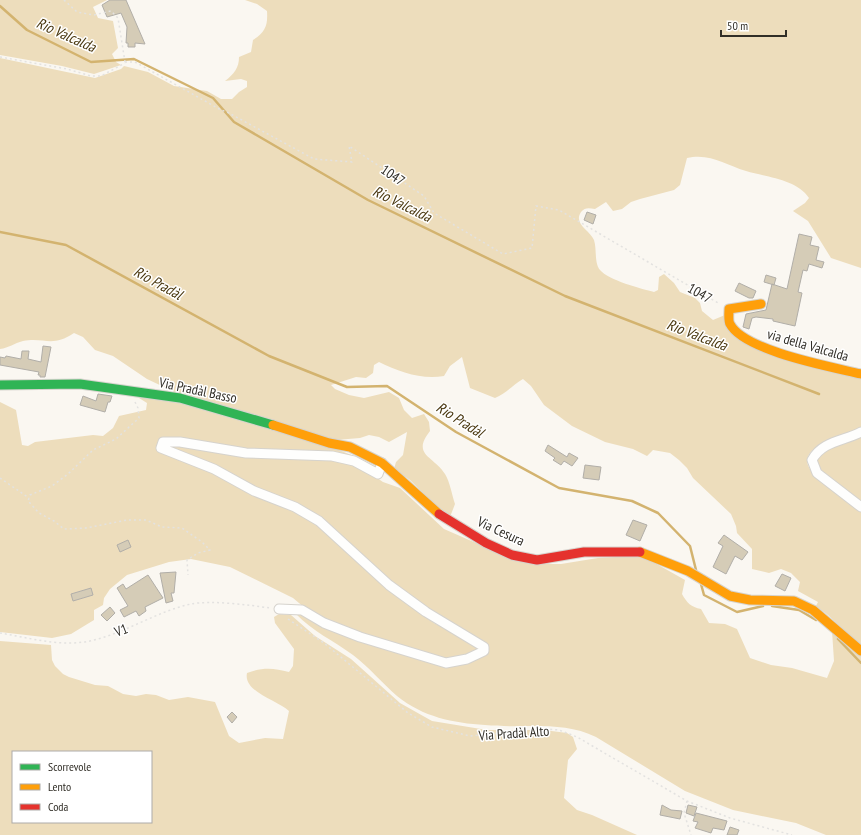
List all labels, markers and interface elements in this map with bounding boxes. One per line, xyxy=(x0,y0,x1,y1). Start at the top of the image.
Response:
scale bar xyxy=(721,12,786,38)
water label: Rio Valcalda xyxy=(34,13,100,56)
text: 50 m xyxy=(727,18,748,33)
street label: 1047 xyxy=(378,160,408,190)
water label: Rio Valcalda xyxy=(370,181,436,226)
water label: Rio Pradàl xyxy=(131,262,187,304)
street label: 1047 xyxy=(685,279,715,307)
water label: Rio Valcalda xyxy=(664,314,731,355)
street label: via della Valcalda xyxy=(765,325,851,365)
street label: Via Pradàl Basso xyxy=(156,373,239,407)
water label: Rio Pradàl xyxy=(433,398,489,442)
street label: Via Cesura xyxy=(474,512,528,550)
street label: V1 xyxy=(111,619,130,641)
street label: Via Pradàl Alto xyxy=(477,722,550,745)
legend xyxy=(12,751,152,823)
text: Scorrevole xyxy=(48,759,91,774)
text: Lento xyxy=(48,779,71,794)
text: Coda xyxy=(48,799,69,814)

